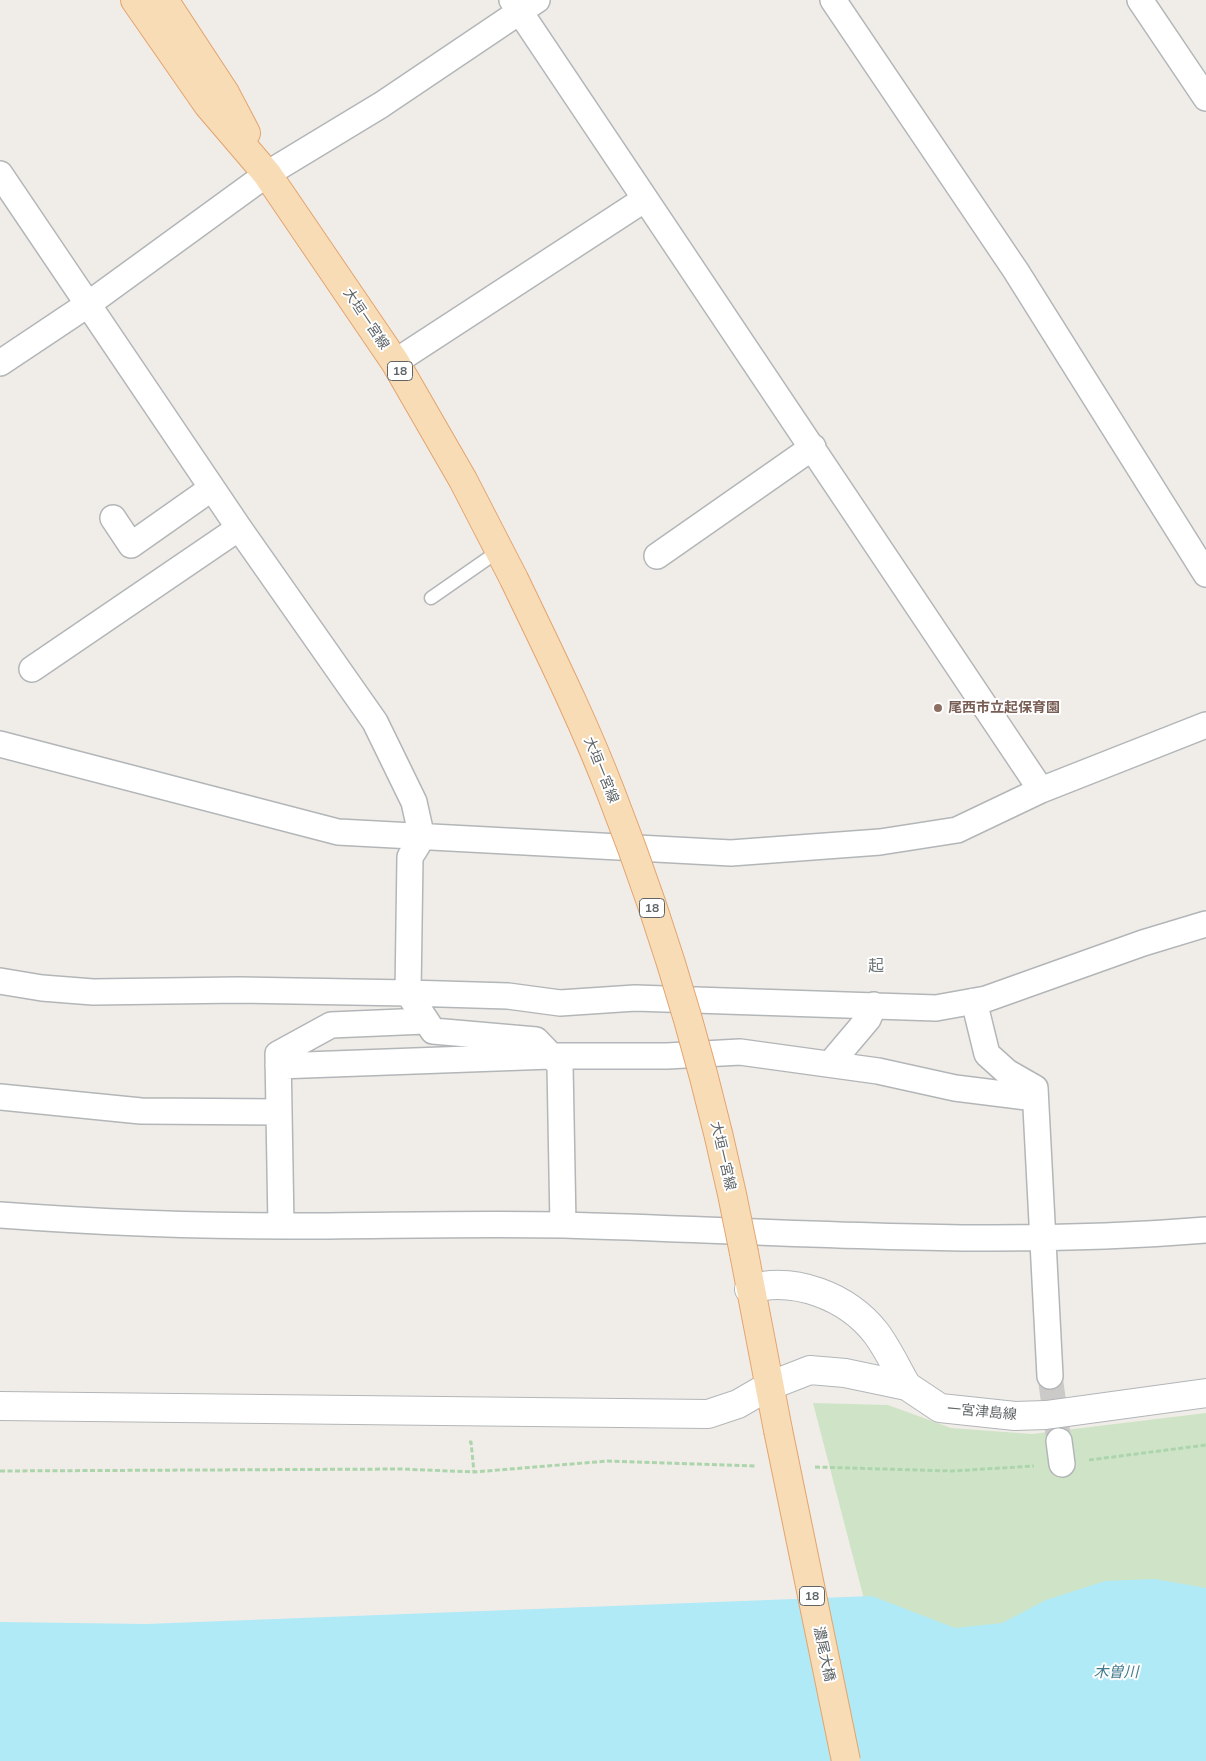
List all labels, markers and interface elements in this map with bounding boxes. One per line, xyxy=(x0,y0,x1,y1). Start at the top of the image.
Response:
street label: 大垣一宮線 xyxy=(339,285,393,353)
road number: 18 xyxy=(388,362,412,381)
place label: 尾西市立起保育園 xyxy=(948,700,1060,716)
marker: 尾西市立起保育園 xyxy=(932,702,944,714)
street label: 大垣一宮線 xyxy=(580,734,622,806)
road number: 18 xyxy=(640,898,664,918)
district label: 起 xyxy=(868,956,884,976)
street label: 大垣一宮線 xyxy=(707,1120,739,1192)
street label: 一宮津島線 xyxy=(946,1401,1018,1423)
road number: 18 xyxy=(800,1586,824,1605)
street label: 濃尾大橋 xyxy=(810,1625,838,1683)
water label: 木曽川 xyxy=(1094,1663,1138,1681)

